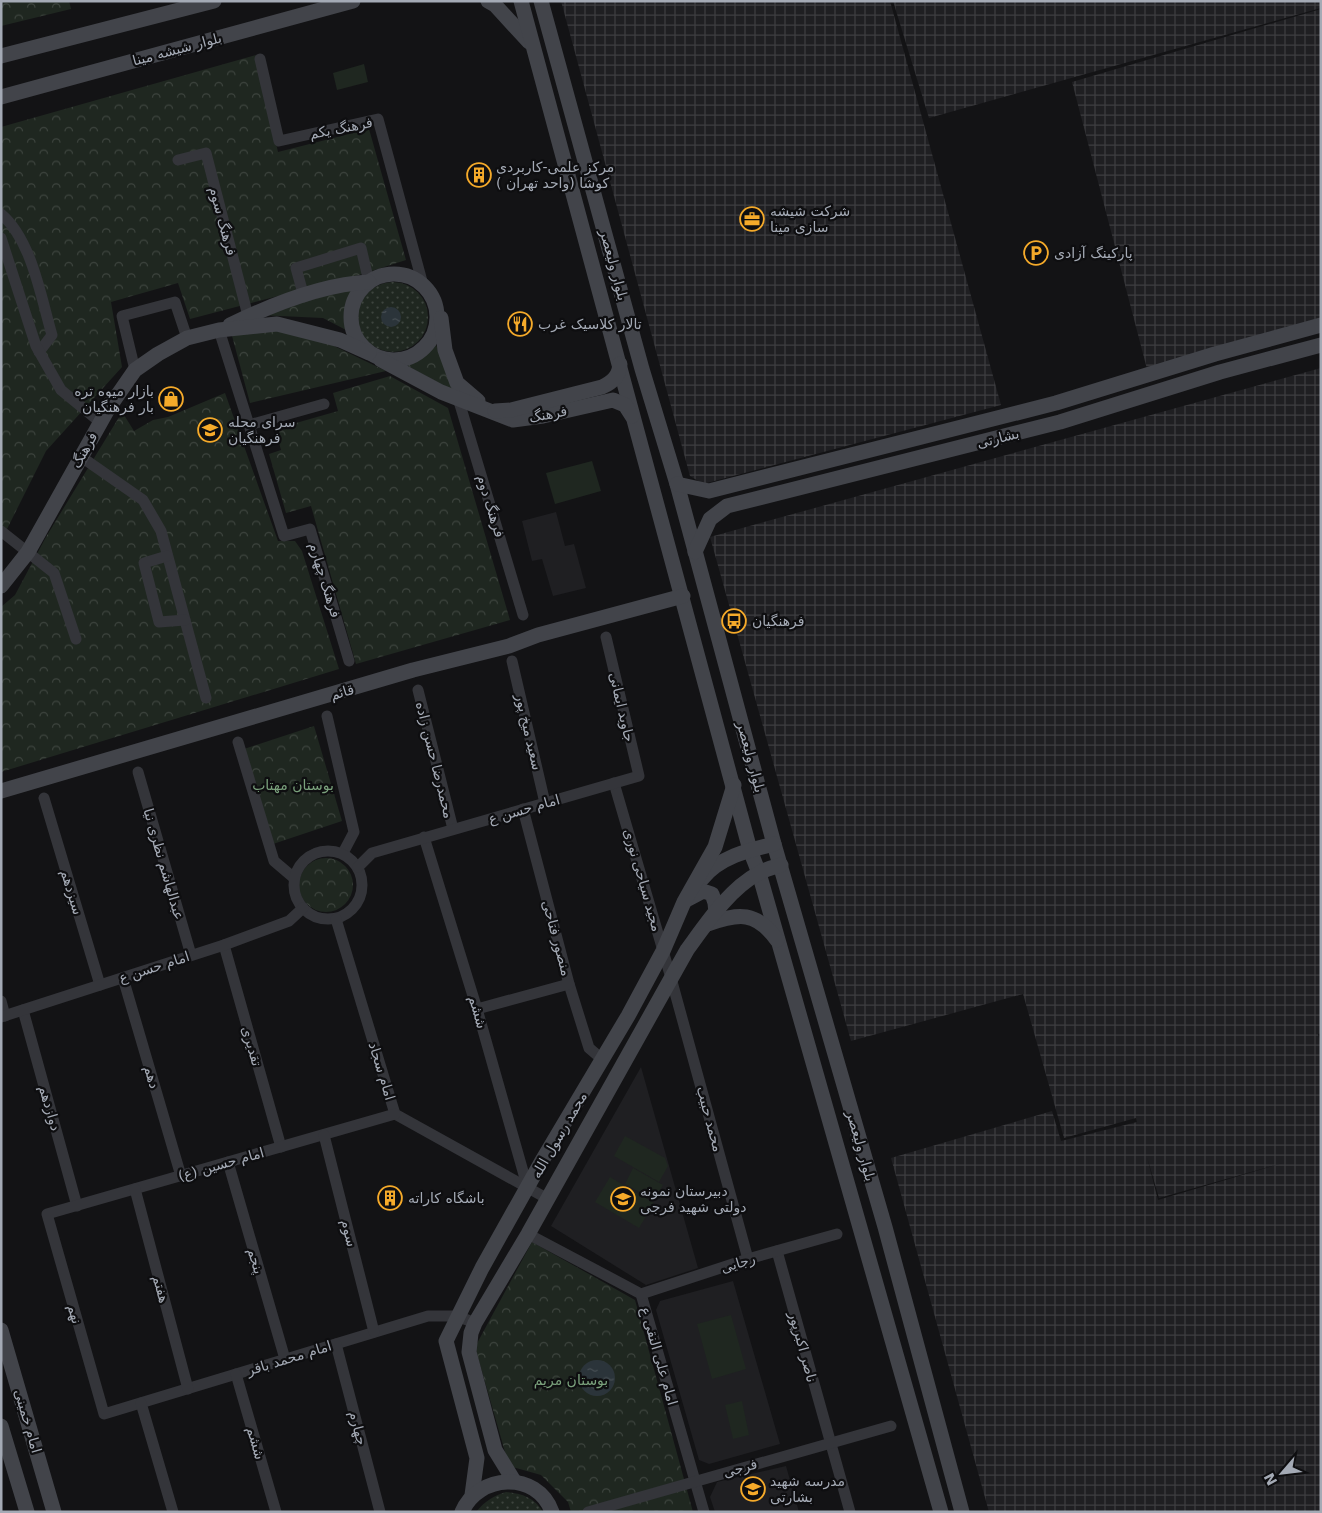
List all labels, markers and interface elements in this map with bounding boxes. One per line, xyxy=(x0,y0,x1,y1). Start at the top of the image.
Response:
street label: بلوار شیشه مینا xyxy=(131,29,224,70)
street label: فرهنگ یکم xyxy=(308,114,374,143)
place label: مرکز علمی-کاربردی کوشا (واحد تهران ) xyxy=(496,159,614,192)
building icon: مرکز علمی-کاربردی کوشا (واحد تهران ) xyxy=(466,162,492,188)
street label: فرهنگ سوم xyxy=(205,185,240,257)
place label: شرکت شیشه سازی مینا xyxy=(770,203,850,236)
office icon: شرکت شیشه سازی مینا xyxy=(739,206,765,232)
street label: بلوار ولیعصر xyxy=(596,227,631,302)
parking icon: پارکینگ آزادی xyxy=(1023,240,1049,266)
place label: پارکینگ آزادی xyxy=(1054,245,1133,262)
restaurant icon: تالار کلاسیک غرب xyxy=(507,311,533,337)
place label: تالار کلاسیک غرب xyxy=(538,316,642,333)
place label: بازار میوه تره بار فرهنگیان xyxy=(74,383,154,416)
shop icon: بازار میوه تره بار فرهنگیان xyxy=(158,386,184,412)
street label: فرهنگ xyxy=(528,402,569,427)
place label: سرای محله فرهنگیان xyxy=(228,414,295,447)
school or university icon: سرای محله فرهنگیان xyxy=(197,417,223,443)
street label: بشارتی xyxy=(975,425,1021,452)
street label: فرهنگ xyxy=(67,429,101,471)
street label: فرهنگ دوم xyxy=(473,473,508,540)
street label: فرهنگ چهارم xyxy=(305,540,344,620)
bus stop icon: فرهنگیان xyxy=(721,608,747,634)
place label: فرهنگیان xyxy=(752,613,805,630)
street label: جاوید ایمانی xyxy=(605,671,638,744)
street label: قائم xyxy=(328,681,356,704)
street label: سعید میخ پور xyxy=(511,691,546,772)
street label: محمدرضا حسن زاده xyxy=(412,700,457,820)
street label: بلوار ولیعصر xyxy=(733,719,768,794)
park label: بوستان مهتاب xyxy=(252,777,334,794)
street label: امام حسن ع xyxy=(487,791,562,828)
street label: عبدالهاشم نظری نیا xyxy=(139,806,188,922)
street label: مجید سیاحی نوری xyxy=(620,827,665,934)
street label: سیزدهم xyxy=(57,867,86,917)
street label: منصور فتاحی xyxy=(538,898,575,978)
street label: امام حسن ع xyxy=(117,948,192,987)
street label: ششم xyxy=(465,994,490,1031)
street label: تقدیری xyxy=(238,1024,265,1068)
street label: امام سجاد xyxy=(366,1040,398,1102)
street label: دهم xyxy=(140,1064,163,1091)
street label: دوازدهم xyxy=(35,1083,64,1133)
street label: محمد حبیب xyxy=(694,1084,726,1154)
street label: محمد رسول الله xyxy=(528,1089,591,1182)
street label: بلوار ولیعصر xyxy=(842,1108,879,1183)
street label: امام حسین (ع) xyxy=(176,1144,266,1185)
place label: دبیرستان نمونه دولتی شهید فرجی xyxy=(640,1183,747,1216)
building icon: باشگاه کاراته xyxy=(377,1185,403,1211)
school or university icon: دبیرستان نمونه دولتی شهید فرجی xyxy=(610,1186,636,1212)
place label: باشگاه کاراته xyxy=(408,1190,485,1207)
street label: سوم xyxy=(337,1218,360,1249)
street label: پنجم xyxy=(244,1246,267,1276)
street label: رجایی xyxy=(719,1250,757,1277)
street label: هفتم xyxy=(149,1273,172,1305)
street label: نهم xyxy=(64,1302,85,1326)
street label: امام علی النقی ع xyxy=(636,1305,681,1407)
street label: ناصر اکبرپور xyxy=(785,1309,820,1384)
street label: امام محمد باقر xyxy=(244,1338,334,1380)
park label: بوستان مریم xyxy=(534,1372,608,1389)
street label: امام خمینی xyxy=(11,1387,45,1455)
street label: چهارم xyxy=(345,1409,370,1447)
street label: ششم xyxy=(243,1425,268,1462)
north arrow xyxy=(1257,1448,1307,1498)
street label: فرجی xyxy=(721,1456,759,1481)
text: N xyxy=(1261,1470,1280,1488)
place label: مدرسه شهید بشارتی xyxy=(770,1473,845,1506)
school or university icon: مدرسه شهید بشارتی xyxy=(740,1476,766,1502)

